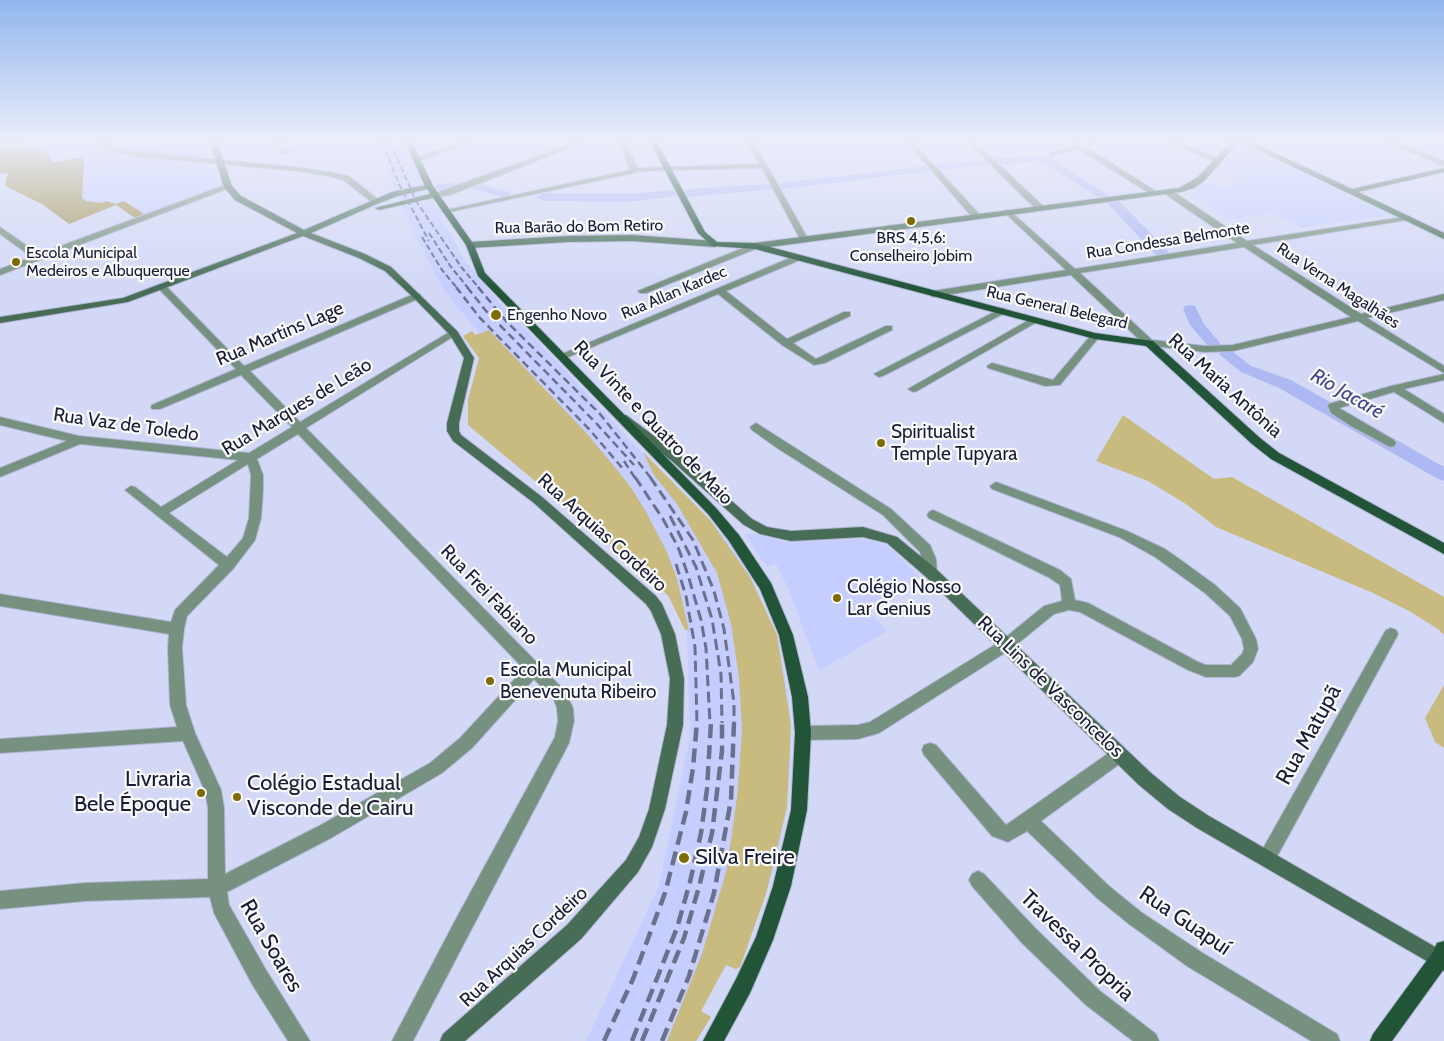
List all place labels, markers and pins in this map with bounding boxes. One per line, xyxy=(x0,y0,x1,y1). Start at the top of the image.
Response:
marker: BRS 4,5,6: Conselheiro Jobim xyxy=(905,215,917,227)
place label: BRS 4,5,6: Conselheiro Jobim xyxy=(850,228,972,266)
place label: Escola Municipal Medeiros e Albuquerque xyxy=(26,243,190,281)
marker: Escola Municipal Medeiros e Albuquerque xyxy=(10,256,22,268)
place label: Engenho Novo xyxy=(507,305,607,325)
marker: Engenho Novo xyxy=(489,308,503,322)
place label: Spiritualist Temple Tupyara xyxy=(891,421,1017,465)
marker: Spiritualist Temple Tupyara xyxy=(875,437,887,449)
place label: Colégio Nosso Lar Genius xyxy=(847,576,961,620)
marker: Colégio Nosso Lar Genius xyxy=(831,592,843,604)
place label: Escola Municipal Benevenuta Ribeiro xyxy=(500,659,656,703)
marker: Escola Municipal Benevenuta Ribeiro xyxy=(484,675,496,687)
place label: Livraria Bele Époque xyxy=(74,767,191,818)
place label: Colégio Estadual Visconde de Cairu xyxy=(247,771,413,822)
marker: Livraria Bele Époque xyxy=(195,787,207,799)
marker: Colégio Estadual Visconde de Cairu xyxy=(231,791,243,803)
place label: Silva Freire xyxy=(695,845,795,871)
marker: Silva Freire xyxy=(677,851,691,865)

